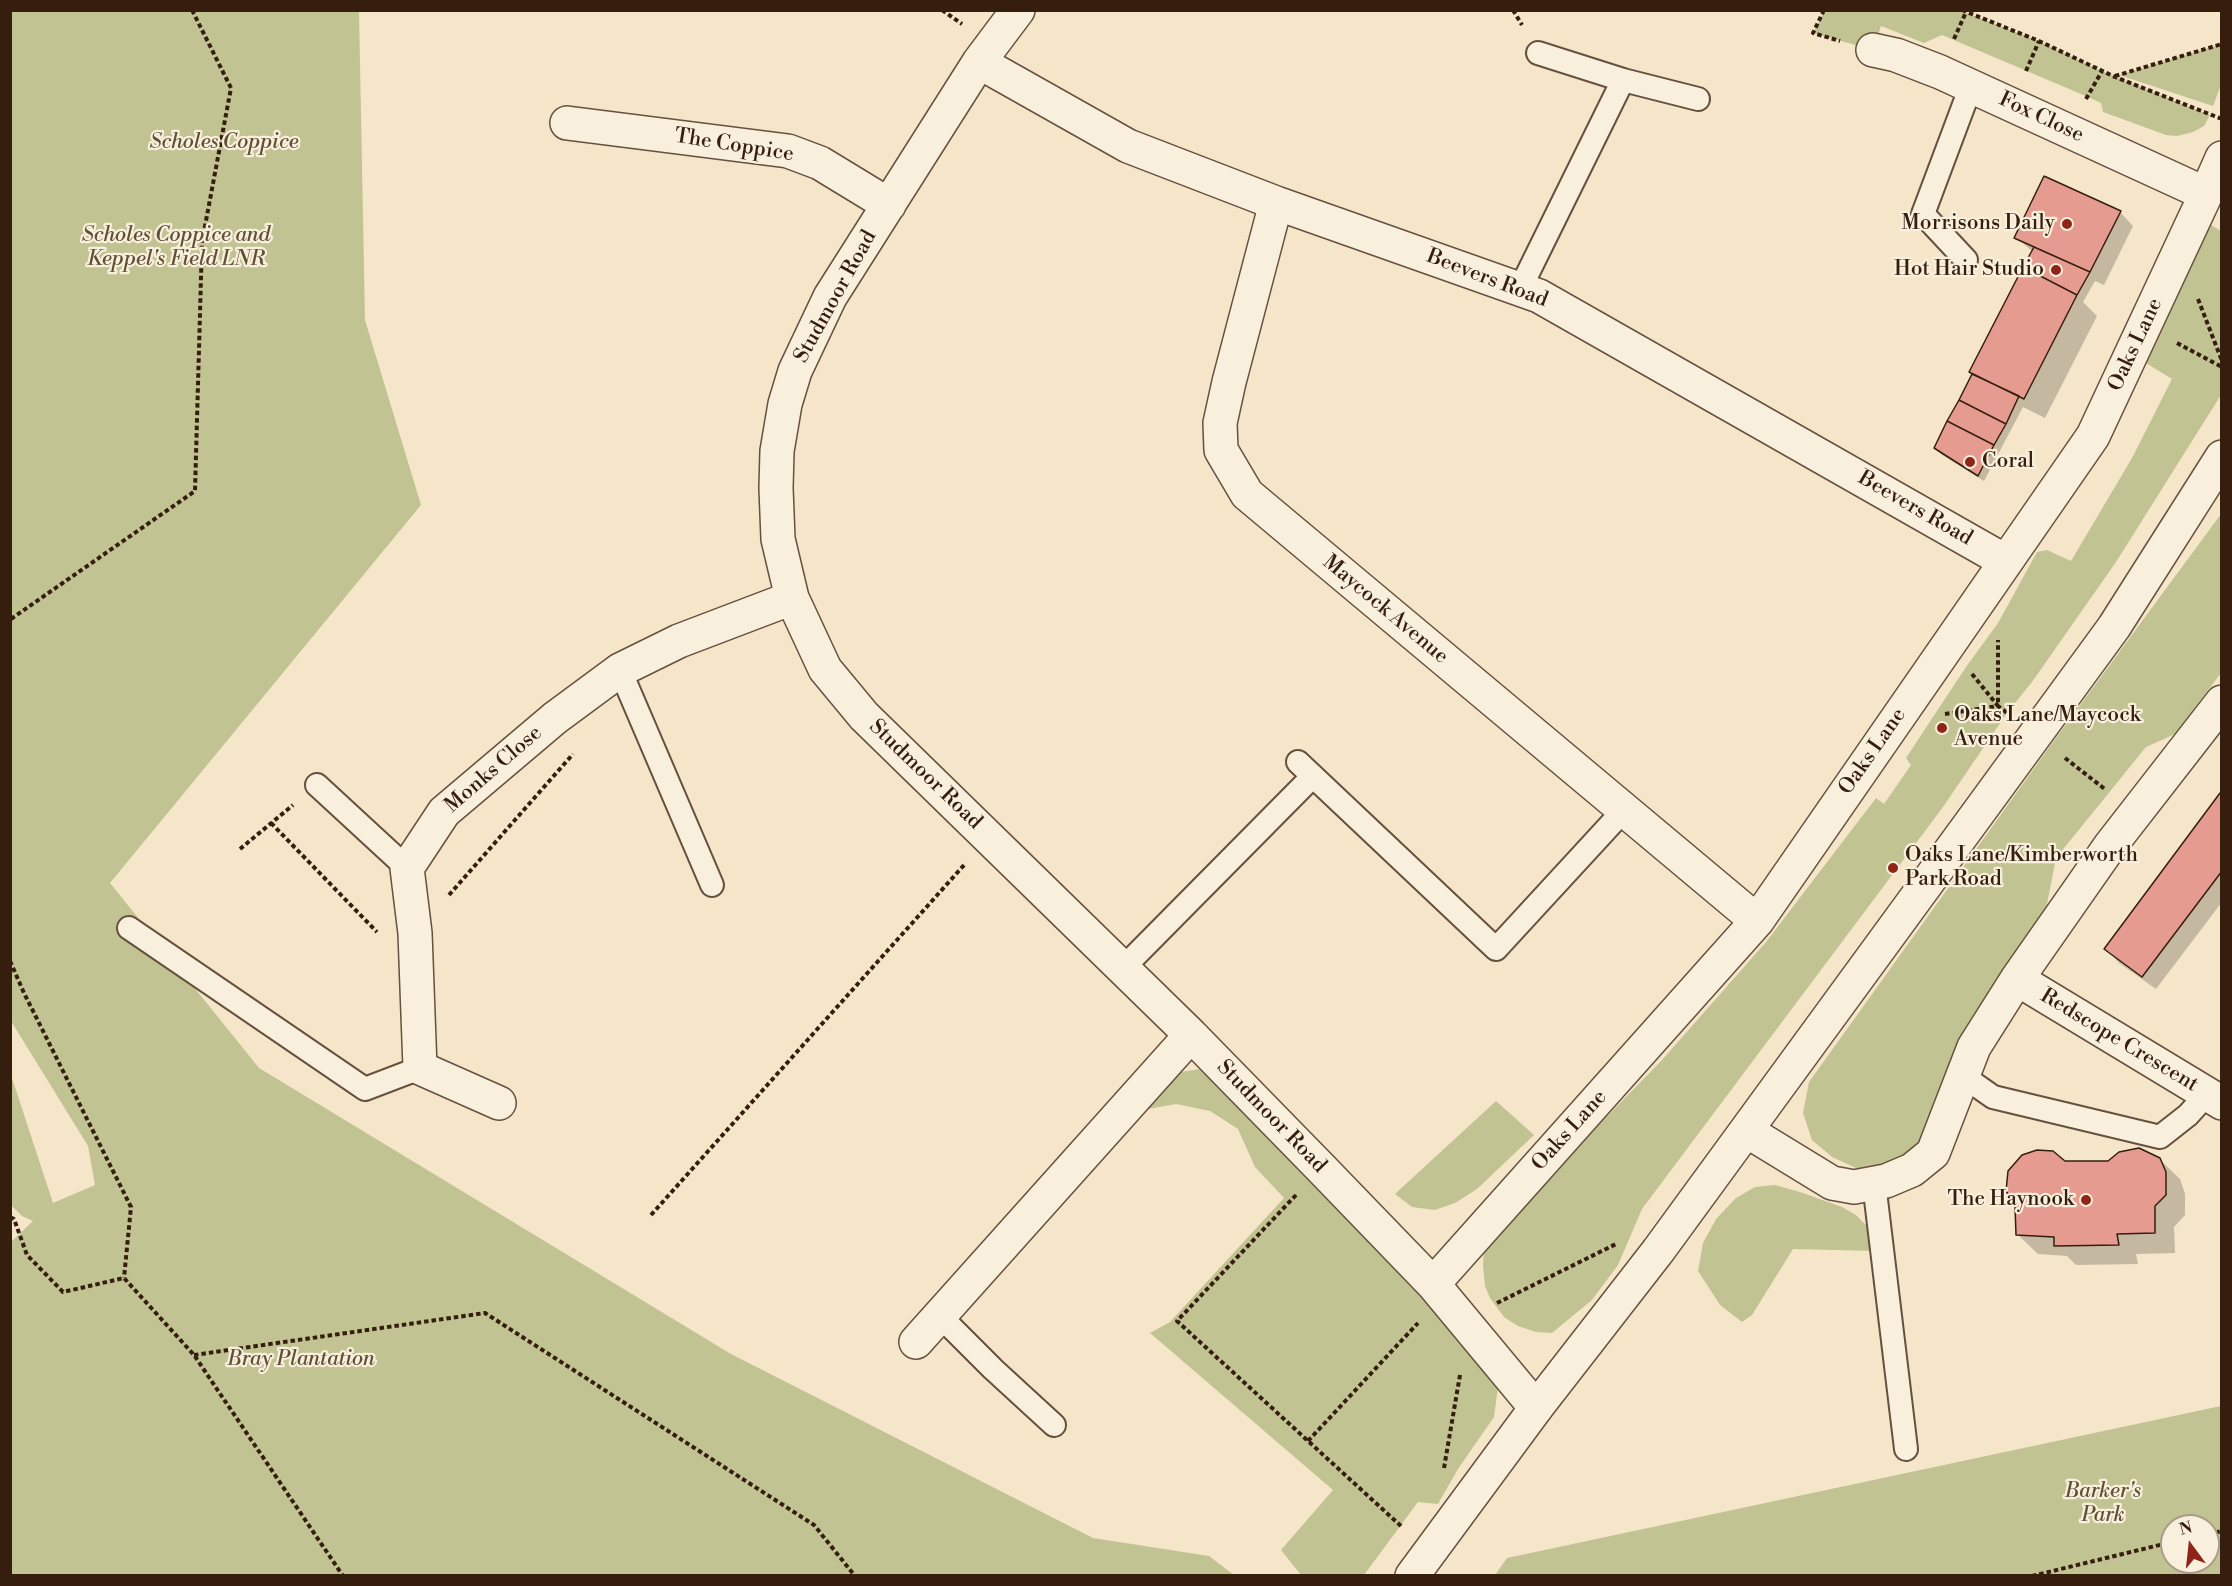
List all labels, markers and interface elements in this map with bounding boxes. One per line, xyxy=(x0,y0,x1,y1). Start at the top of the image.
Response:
street label: Fox Close xyxy=(1994,87,2088,149)
street label: The Coppice xyxy=(673,124,795,168)
park label: Scholes Coppice xyxy=(149,130,299,156)
place label: Morrisons Daily xyxy=(1901,211,2055,237)
marker: Morrisons Daily xyxy=(2060,217,2074,231)
park label: Scholes Coppice and Keppel's Field LNR xyxy=(82,223,270,273)
street label: Studmoor Road xyxy=(789,226,883,368)
street label: Beevers Road xyxy=(1423,244,1551,314)
place label: Hot Hair Studio xyxy=(1894,257,2044,283)
marker: Hot Hair Studio xyxy=(2049,263,2063,277)
street label: Oaks Lane xyxy=(2103,294,2169,396)
place label: Coral xyxy=(1982,449,2034,475)
marker: Coral xyxy=(1963,455,1977,469)
street label: Beevers Road xyxy=(1853,466,1977,552)
street label: Maycock Avenue xyxy=(1317,550,1453,670)
place label: Oaks Lane/Maycock Avenue xyxy=(1954,703,2141,753)
street label: Oaks Lane xyxy=(1834,704,1912,800)
street label: Studmoor Road xyxy=(863,715,987,835)
street label: Monks Close xyxy=(440,721,548,819)
marker: Oaks Lane/Maycock Avenue xyxy=(1935,721,1949,735)
place label: Oaks Lane/Kimberworth Park Road xyxy=(1905,843,2138,893)
marker: Oaks Lane/Kimberworth Park Road xyxy=(1886,861,1900,875)
street label: Redscope Crescent xyxy=(2035,984,2203,1098)
street label: Studmoor Road xyxy=(1211,1055,1331,1179)
street label: Oaks Lane xyxy=(1527,1085,1613,1177)
place label: The Haynook xyxy=(1948,1187,2074,1213)
marker: The Haynook xyxy=(2079,1193,2093,1207)
park label: Bray Plantation xyxy=(227,1347,375,1373)
park label: Barker's Park xyxy=(2065,1479,2141,1529)
north arrow xyxy=(2160,1514,2220,1574)
text: N xyxy=(2177,1517,2195,1540)

